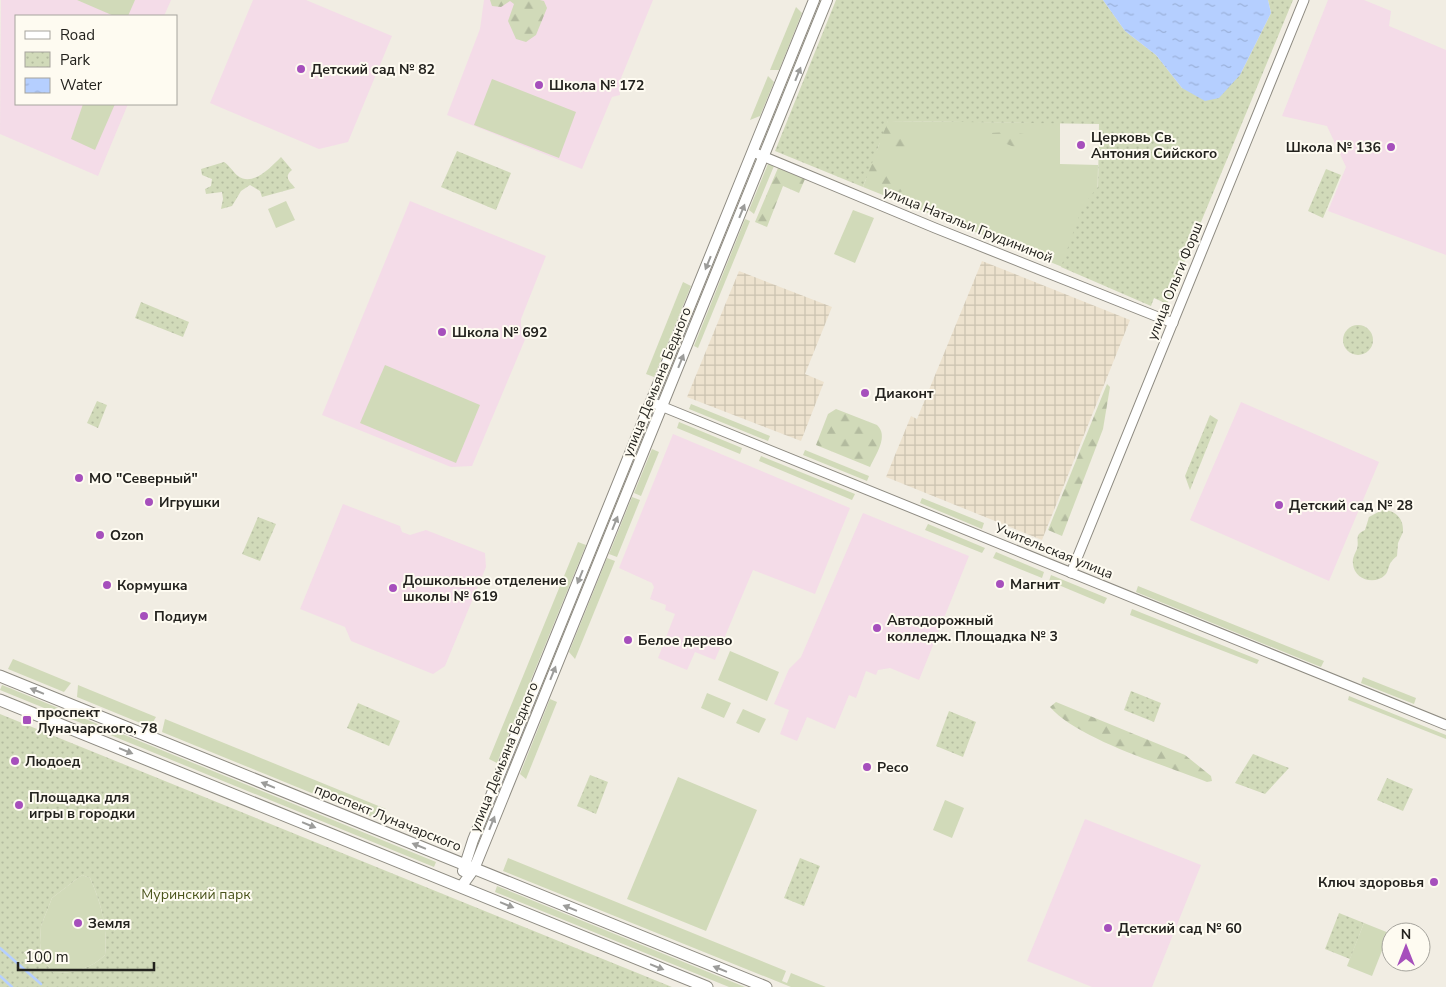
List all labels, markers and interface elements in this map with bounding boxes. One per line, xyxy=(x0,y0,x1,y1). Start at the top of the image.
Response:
legend xyxy=(15,15,178,105)
text: Road xyxy=(60,25,95,45)
text: Park xyxy=(60,50,90,70)
place label: Детский сад № 82 xyxy=(311,60,435,79)
marker: Детский сад № 82 xyxy=(295,63,307,75)
one-way arrow xyxy=(794,66,802,81)
text: Water xyxy=(60,75,103,95)
place label: Школа № 172 xyxy=(549,76,644,95)
marker: Школа № 172 xyxy=(533,79,545,91)
place label: Церковь Св. Антония Сийского xyxy=(1091,128,1217,163)
place label: Школа № 136 xyxy=(1286,138,1381,157)
marker: Церковь Св. Антония Сийского xyxy=(1075,139,1087,151)
marker: Школа № 136 xyxy=(1385,141,1397,153)
street label: улица Натальи Грудининой xyxy=(881,182,1055,268)
one-way arrow xyxy=(739,203,747,218)
street label: улица Ольги Форш xyxy=(1143,219,1207,343)
one-way arrow xyxy=(704,256,712,271)
street label: улица Демьяна Бедного xyxy=(618,304,696,460)
place label: Школа № 692 xyxy=(452,323,547,342)
marker: Школа № 692 xyxy=(436,326,448,338)
one-way arrow xyxy=(677,354,685,368)
place label: Диаконт xyxy=(875,384,934,403)
marker: Диаконт xyxy=(859,387,871,399)
place label: МО "Северный" xyxy=(89,469,198,488)
marker: МО "Северный" xyxy=(73,472,85,484)
place label: Игрушки xyxy=(159,493,220,512)
marker: Игрушки xyxy=(143,496,155,508)
place label: Детский сад № 28 xyxy=(1289,496,1413,515)
marker: Детский сад № 28 xyxy=(1273,499,1285,511)
one-way arrow xyxy=(611,515,619,530)
street label: Учительская улица xyxy=(991,518,1116,583)
place label: Ozon xyxy=(110,526,144,545)
marker: Ozon xyxy=(94,529,106,541)
one-way arrow xyxy=(576,570,584,584)
place label: Дошкольное отделение школы № 619 xyxy=(403,571,567,606)
place label: Магнит xyxy=(1010,575,1060,594)
place label: Кормушка xyxy=(117,576,188,595)
marker: Магнит xyxy=(994,578,1006,590)
marker: Кормушка xyxy=(101,579,113,591)
marker: Дошкольное отделение школы № 619 xyxy=(387,582,399,594)
place label: Подиум xyxy=(154,607,207,626)
marker: Подиум xyxy=(138,610,150,622)
place label: Автодорожный колледж. Площадка № 3 xyxy=(887,611,1058,646)
marker: Автодорожный колледж. Площадка № 3 xyxy=(871,622,883,634)
place label: Белое дерево xyxy=(638,631,732,650)
marker: Белое дерево xyxy=(622,634,634,646)
one-way arrow xyxy=(550,666,558,680)
street label: улица Демьяна Бедного xyxy=(465,679,543,835)
one-way arrow xyxy=(29,686,44,694)
place label: проспект Луначарского, 78 xyxy=(37,703,157,738)
marker: проспект Луначарского, 78 xyxy=(21,714,33,726)
one-way arrow xyxy=(119,747,133,755)
place label: Людоед xyxy=(25,752,81,771)
marker: Людоед xyxy=(9,755,21,767)
place label: Ресо xyxy=(877,758,909,777)
marker: Ресо xyxy=(861,761,873,773)
street label: проспект Луначарского xyxy=(312,780,464,856)
one-way arrow xyxy=(260,781,275,789)
place label: Площадка для игры в городки xyxy=(29,788,135,823)
marker: Площадка для игры в городки xyxy=(13,799,25,811)
one-way arrow xyxy=(488,816,496,830)
one-way arrow xyxy=(302,821,317,829)
one-way arrow xyxy=(411,842,426,850)
place label: Ключ здоровья xyxy=(1318,873,1424,892)
marker: Ключ здоровья xyxy=(1428,876,1440,888)
park label: Муринский парк xyxy=(141,885,251,904)
one-way arrow xyxy=(500,902,514,910)
one-way arrow xyxy=(563,903,577,911)
place label: Земля xyxy=(88,914,130,933)
marker: Земля xyxy=(72,917,84,929)
place label: Детский сад № 60 xyxy=(1118,919,1242,938)
marker: Детский сад № 60 xyxy=(1102,922,1114,934)
north arrow xyxy=(1381,922,1431,972)
text: N xyxy=(1401,925,1411,944)
scale bar xyxy=(18,940,154,972)
text: 100 m xyxy=(25,947,69,967)
one-way arrow xyxy=(650,963,664,971)
one-way arrow xyxy=(713,964,728,972)

